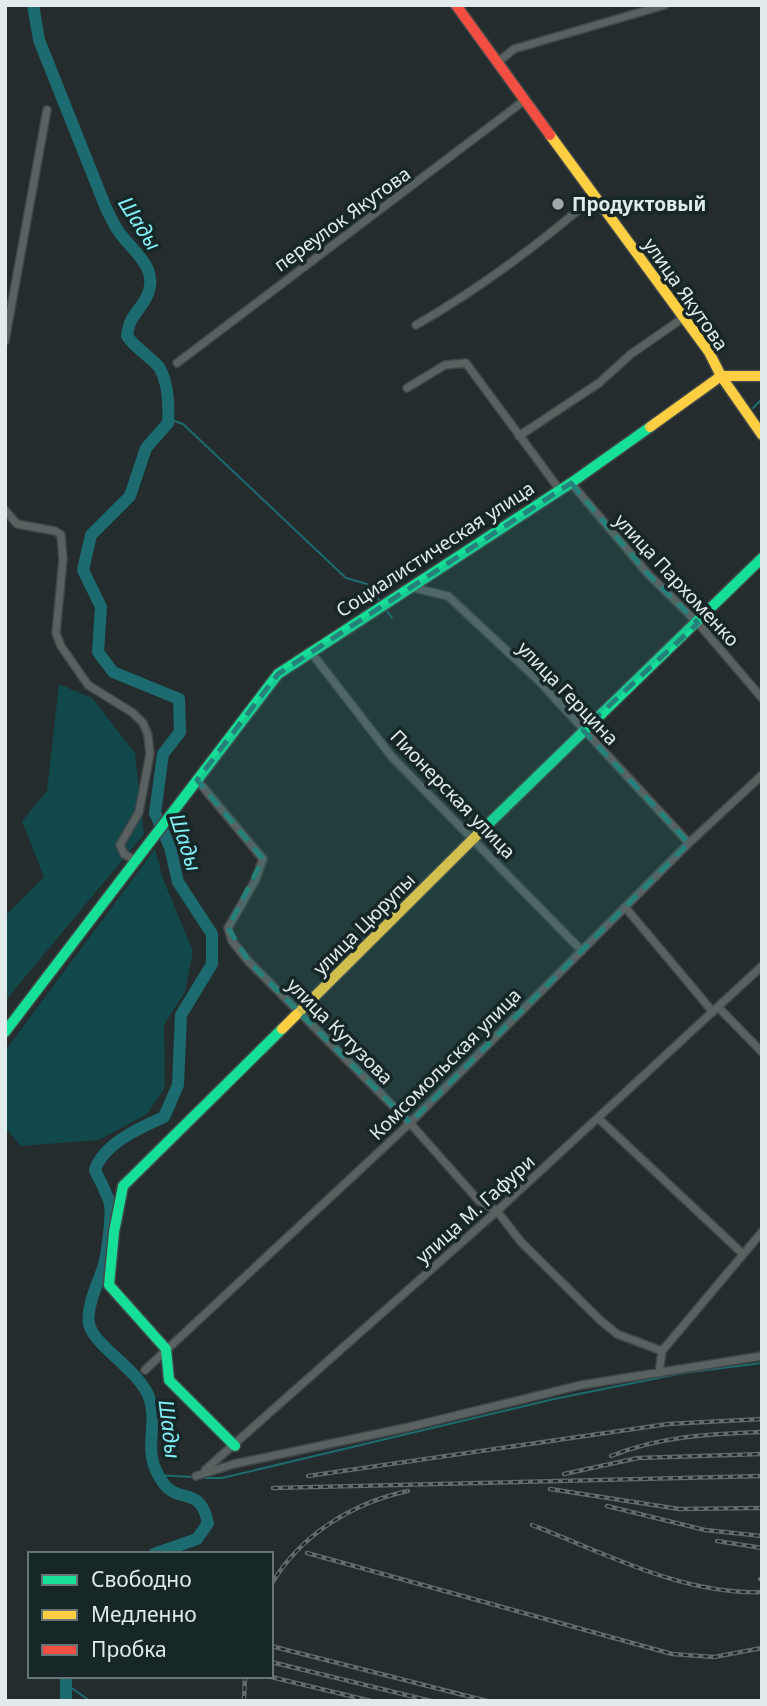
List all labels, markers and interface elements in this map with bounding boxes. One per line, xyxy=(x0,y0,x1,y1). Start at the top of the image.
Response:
street label: переулок Якутова xyxy=(269,161,415,277)
water label: Шады xyxy=(112,191,168,255)
place label: Продуктовый xyxy=(572,191,706,217)
marker: Продуктовый xyxy=(550,196,566,212)
street label: улица Якутова xyxy=(638,233,734,355)
street label: Социалистическая улица xyxy=(331,475,539,623)
street label: улица Пархоменко xyxy=(609,508,745,652)
street label: улица Герцина xyxy=(512,635,624,751)
street label: Пионерская улица xyxy=(385,724,521,864)
water label: Шады xyxy=(164,810,208,874)
street label: улица Цюрупы xyxy=(307,867,421,981)
street label: улица Кутузова xyxy=(281,972,399,1090)
street label: Комсомольская улица xyxy=(363,982,527,1146)
street label: улица М. Гафури xyxy=(410,1148,540,1270)
water label: Шады xyxy=(153,1398,187,1460)
legend xyxy=(28,1552,273,1678)
text: Свободно xyxy=(91,1565,192,1593)
text: Медленно xyxy=(91,1600,197,1628)
text: Пробка xyxy=(91,1635,167,1663)

